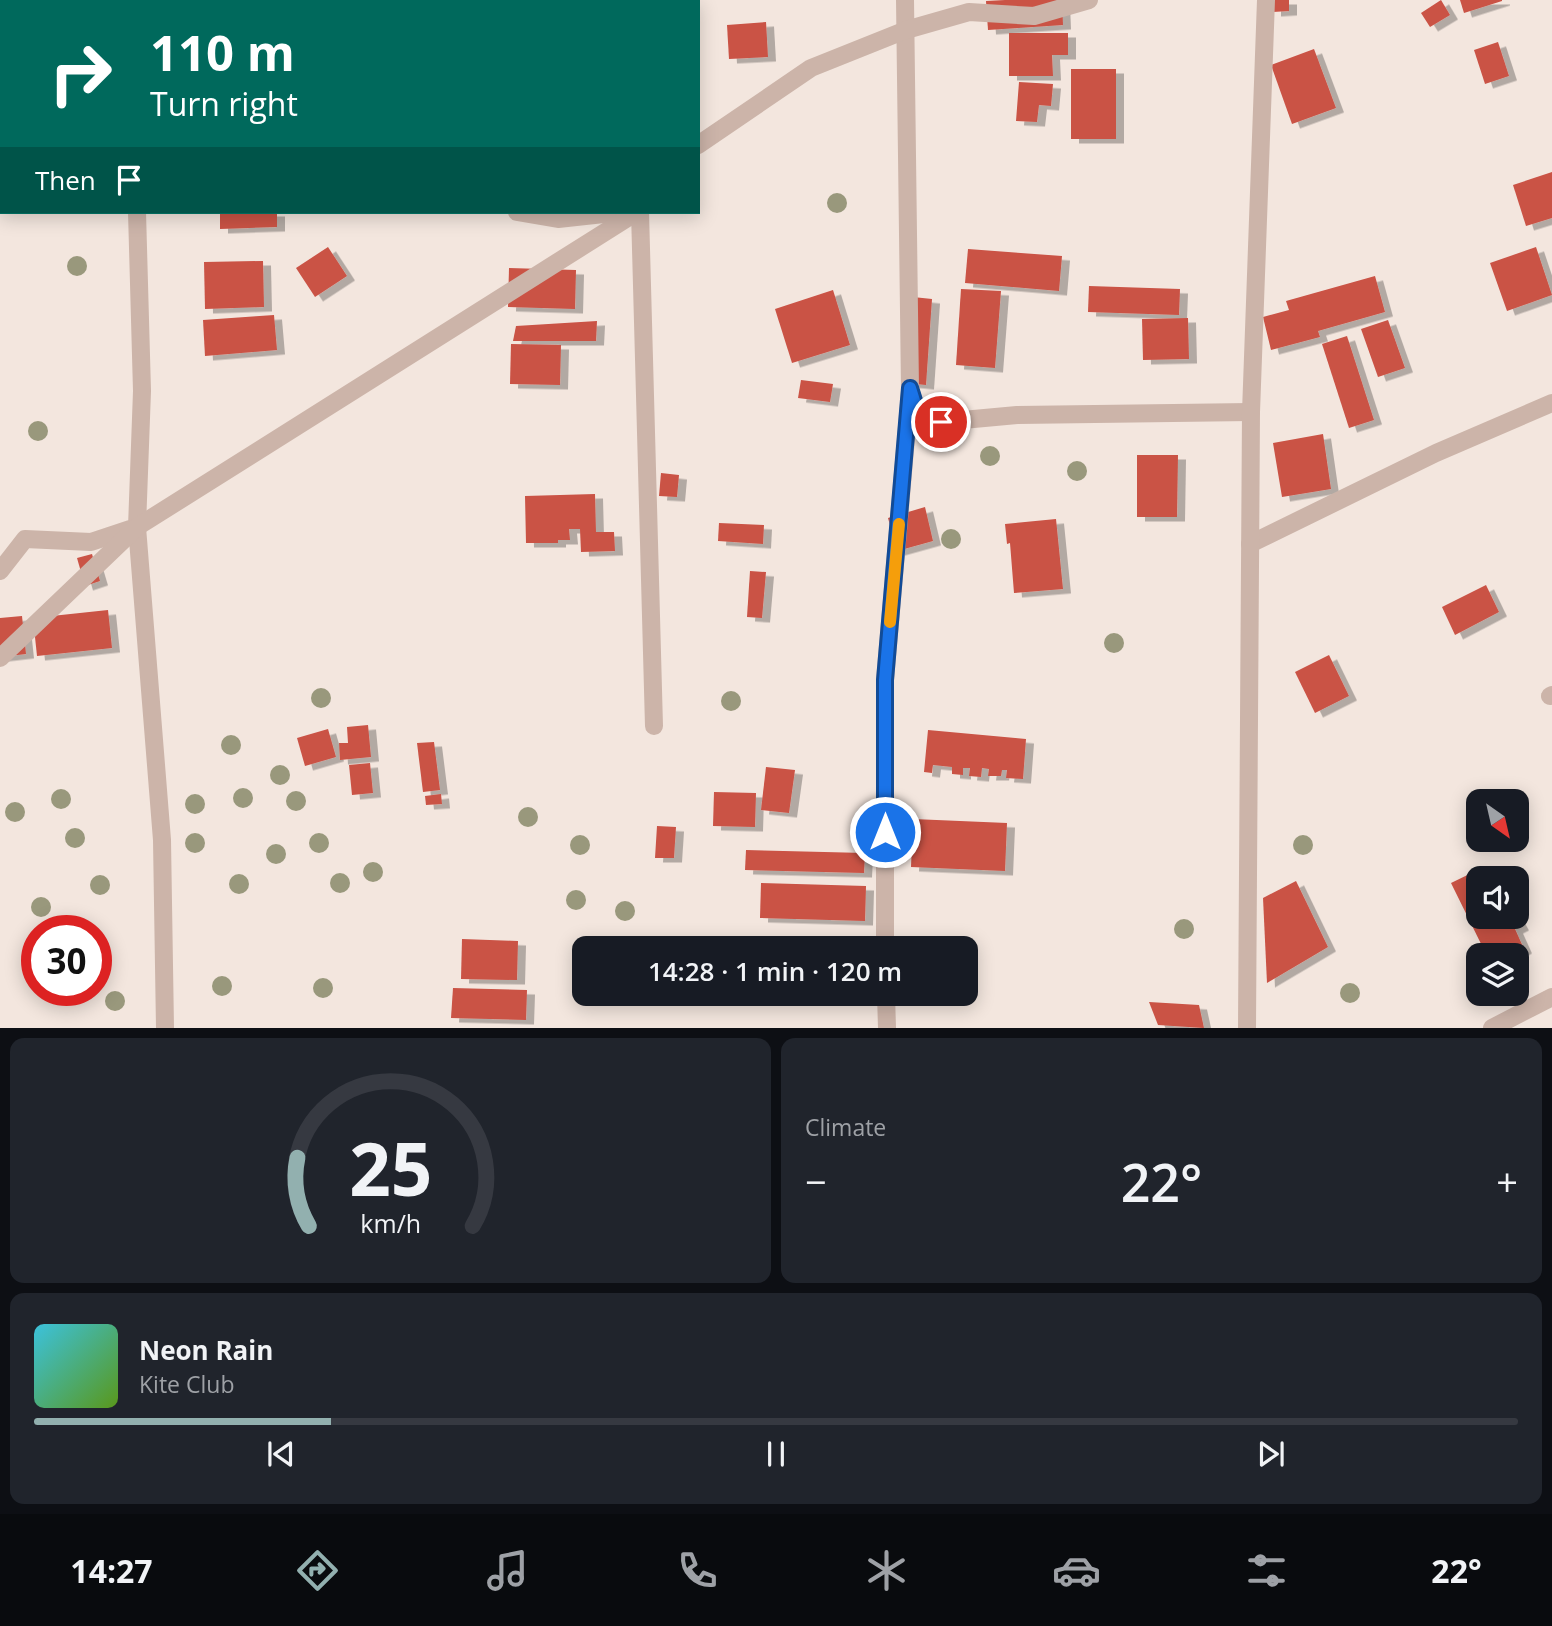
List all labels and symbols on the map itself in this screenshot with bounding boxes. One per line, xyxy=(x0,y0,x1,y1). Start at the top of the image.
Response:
pin xyxy=(911,392,971,452)
north arrow xyxy=(1466,789,1530,852)
position arrow xyxy=(848,795,922,869)
speed limit sign: 30 xyxy=(21,915,112,1006)

